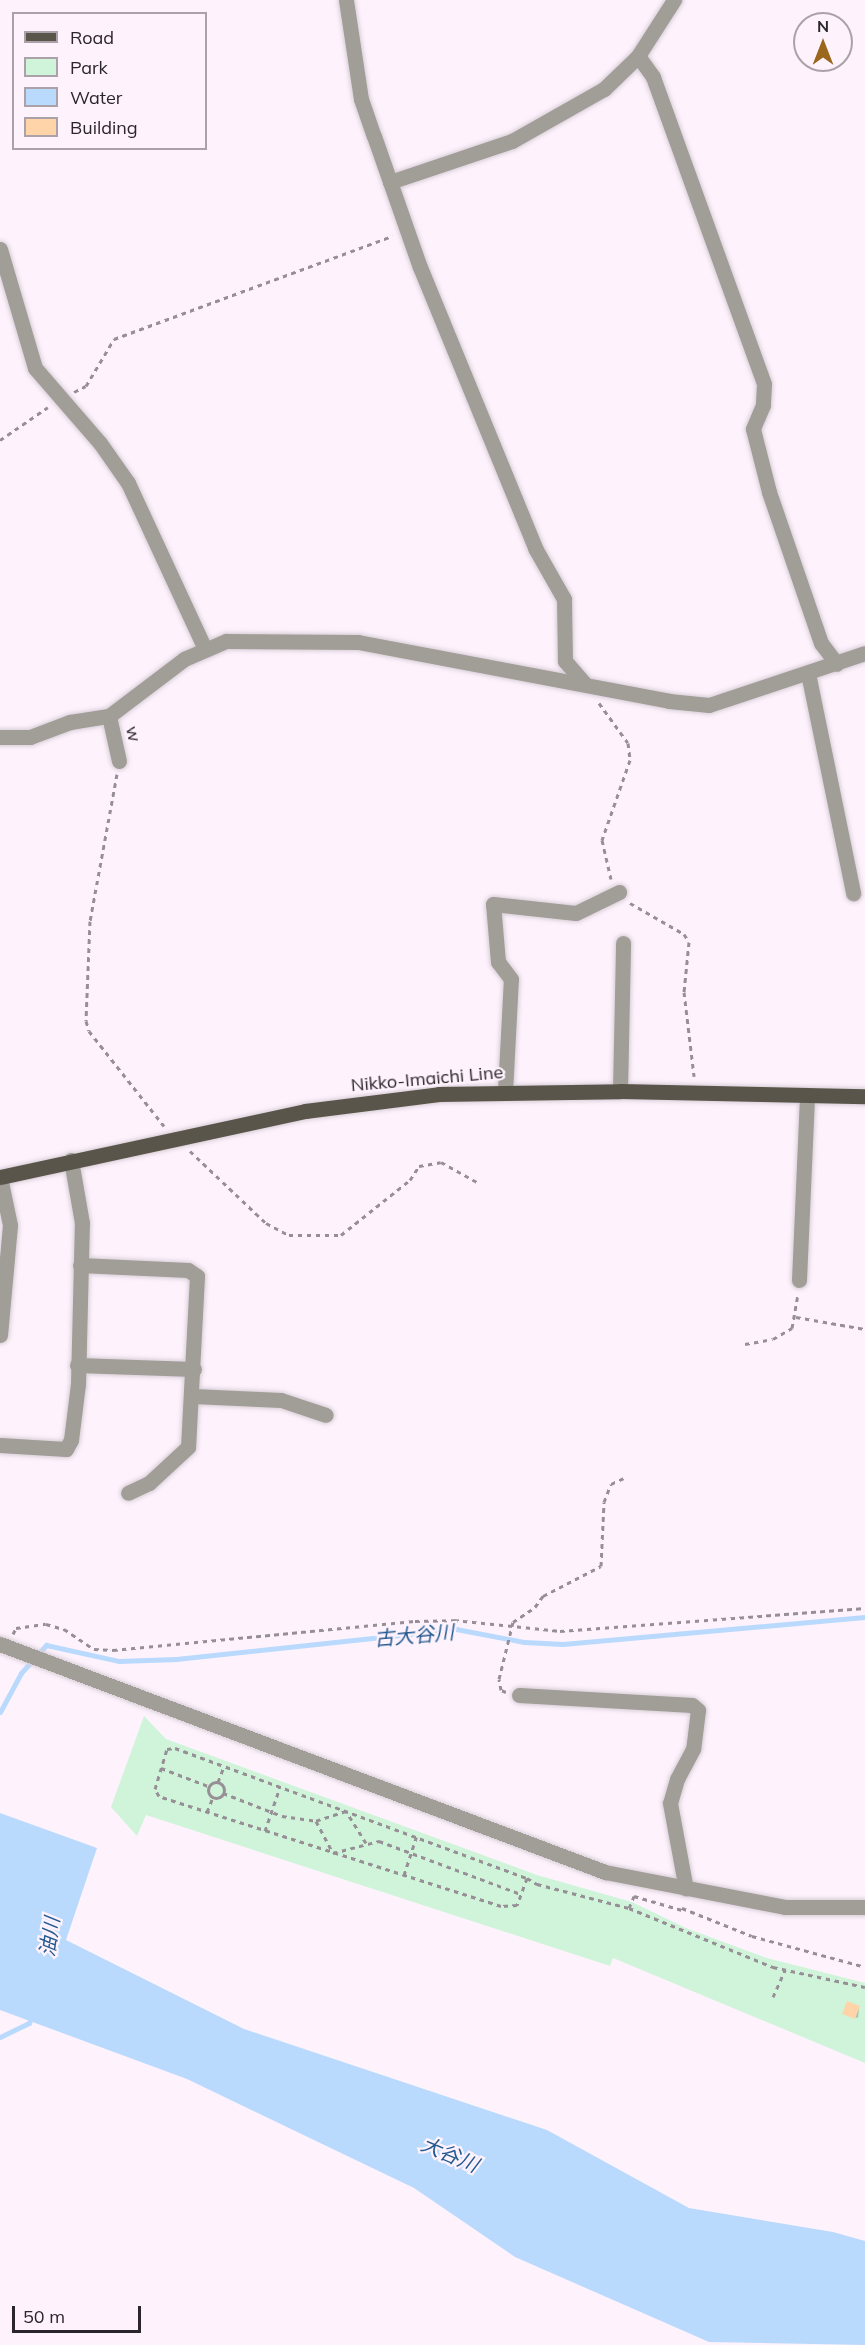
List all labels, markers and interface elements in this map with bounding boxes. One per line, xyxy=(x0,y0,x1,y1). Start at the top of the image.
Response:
legend xyxy=(12,12,207,150)
north arrow xyxy=(793,12,853,72)
text: N xyxy=(817,16,829,36)
text: Road xyxy=(70,26,114,49)
text: Park xyxy=(70,56,108,79)
text: Water xyxy=(70,86,122,109)
text: Building xyxy=(70,116,138,139)
street label: w xyxy=(121,724,145,744)
street label: Nikko-Imaichi Line xyxy=(350,1062,504,1096)
water label: 古大谷川 xyxy=(373,1620,455,1650)
water label: 油川 xyxy=(34,1916,64,1958)
water label: 大谷川 xyxy=(418,2131,482,2177)
scale bar xyxy=(15,2294,144,2332)
text: 50 m xyxy=(23,2305,65,2328)

